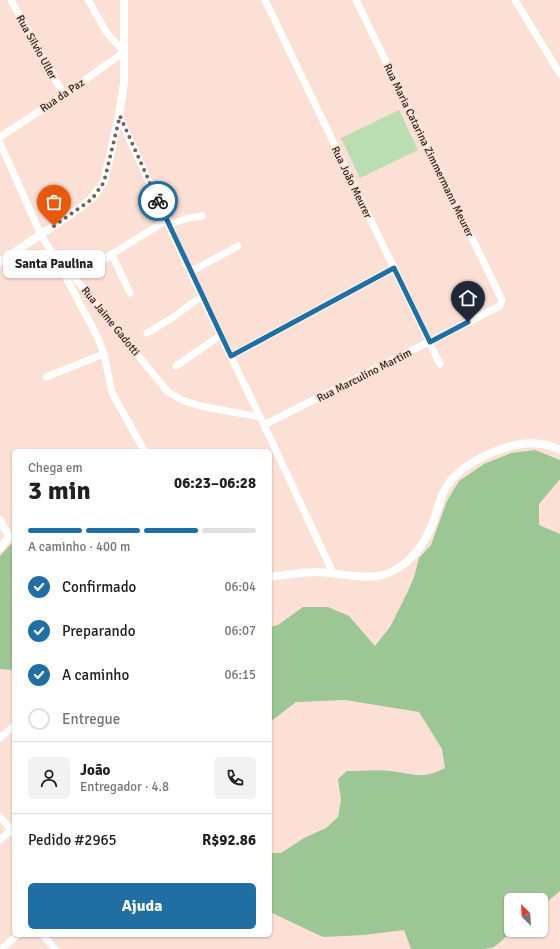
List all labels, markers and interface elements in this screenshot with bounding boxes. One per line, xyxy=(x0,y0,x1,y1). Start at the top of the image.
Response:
street label: Rua Silvio Uller xyxy=(13,13,60,82)
street label: Rua Maria Catarina Zimmermann Meurer xyxy=(381,61,476,239)
street label: Rua da Paz xyxy=(38,76,87,115)
street label: Rua João Meurer xyxy=(328,144,375,220)
courier xyxy=(138,181,178,221)
pin xyxy=(37,185,71,226)
icon: bike xyxy=(147,190,169,212)
icon: bag xyxy=(43,191,65,213)
callout: Santa Paulina xyxy=(3,250,105,278)
text: Santa Paulina xyxy=(15,256,93,272)
pin xyxy=(451,281,485,322)
street label: Rua Jaime Gadotti xyxy=(79,284,142,358)
icon: home xyxy=(457,287,479,309)
street label: Rua Marculino Martim xyxy=(315,346,414,405)
text: Chega em xyxy=(28,460,83,476)
text: 06:23–06:28 xyxy=(174,474,256,492)
text: 3 min xyxy=(28,475,91,507)
text: A caminho · 400 m xyxy=(28,539,130,555)
icon: check xyxy=(28,576,50,598)
text: Confirmado xyxy=(62,578,136,596)
text: 06:04 xyxy=(224,579,256,595)
icon: check xyxy=(28,620,50,642)
text: Preparando xyxy=(62,622,136,640)
text: 06:07 xyxy=(224,623,256,639)
icon: check xyxy=(28,664,50,686)
text: A caminho xyxy=(62,666,129,684)
text: 06:15 xyxy=(224,667,256,683)
text: Entregue xyxy=(62,710,120,728)
button: person xyxy=(28,757,70,799)
button: phone xyxy=(214,757,256,799)
text: João xyxy=(80,761,110,779)
text: Entregador · 4.8 xyxy=(80,779,169,795)
text: Pedido #2965 xyxy=(28,831,117,849)
text: R$92.86 xyxy=(202,831,256,849)
button: Ajuda xyxy=(28,883,256,929)
north arrow xyxy=(504,893,548,937)
map controls xyxy=(504,893,548,937)

